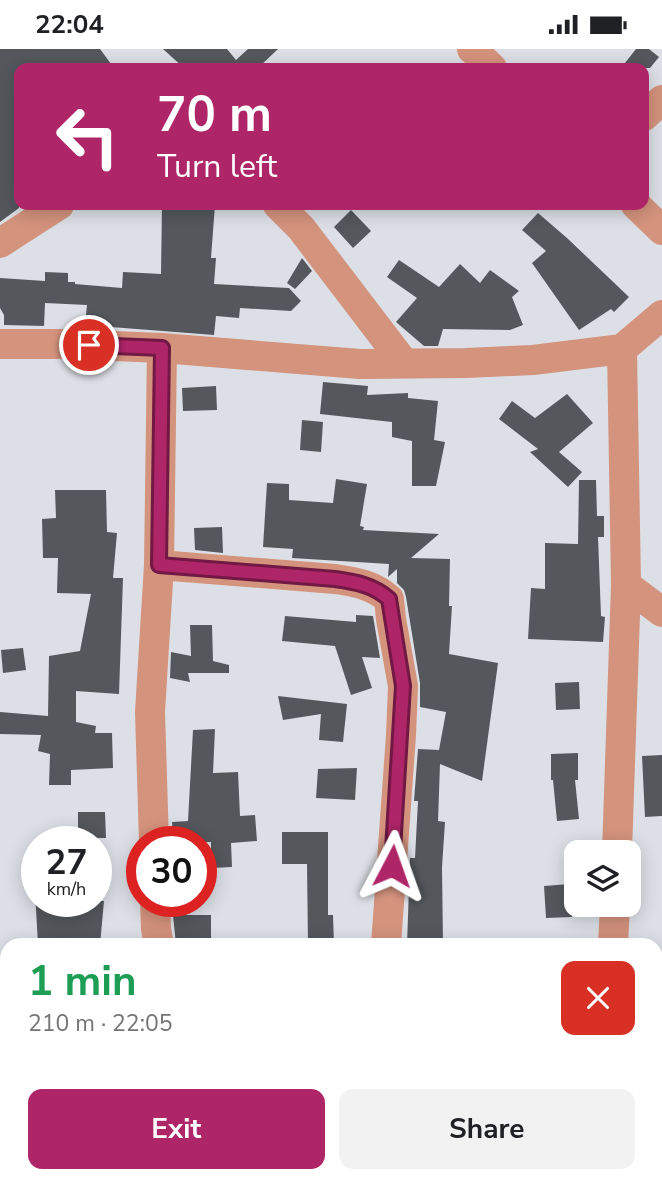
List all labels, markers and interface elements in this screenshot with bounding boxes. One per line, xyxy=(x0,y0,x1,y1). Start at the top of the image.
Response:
text: 22:04 xyxy=(35,7,104,42)
text: 70 m xyxy=(157,81,272,148)
icon: left xyxy=(42,91,133,182)
text: Turn left xyxy=(157,145,277,188)
pin xyxy=(59,315,119,375)
icon: arrive xyxy=(70,326,108,364)
speed limit sign: 30 xyxy=(126,826,217,917)
position arrow xyxy=(355,829,429,903)
text: 27 xyxy=(45,839,88,886)
map controls xyxy=(564,840,641,917)
button: layers xyxy=(564,840,641,917)
text: km/h xyxy=(47,877,86,901)
text: 1 min xyxy=(28,953,137,1010)
button: close xyxy=(561,961,635,1035)
text: 210 m · 22:05 xyxy=(28,1008,173,1039)
button: Exit xyxy=(28,1089,325,1169)
button: Share xyxy=(339,1089,635,1169)

